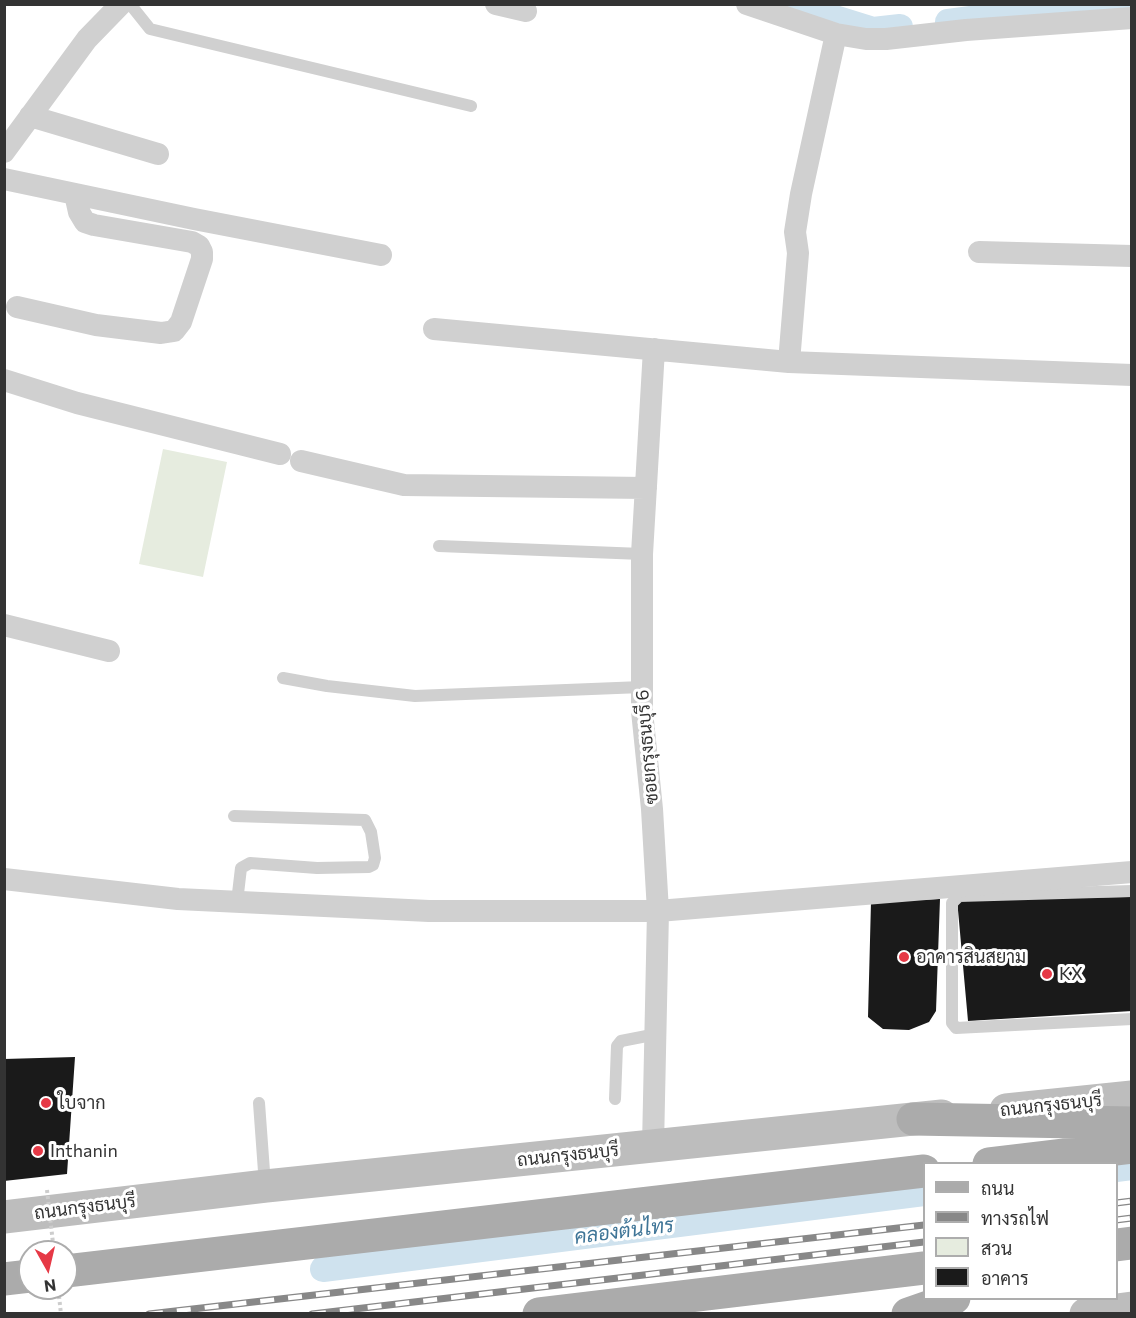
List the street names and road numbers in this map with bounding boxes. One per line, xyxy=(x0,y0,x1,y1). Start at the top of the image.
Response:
street label: ซอยกรุงธนบุรี 6 xyxy=(631,689,663,805)
street label: ถนนกรุงธนบุรี xyxy=(999,1089,1103,1121)
street label: ถนนกรุงธนบุรี xyxy=(516,1139,620,1171)
street label: ถนนกรุงธนบุรี xyxy=(33,1190,137,1224)

